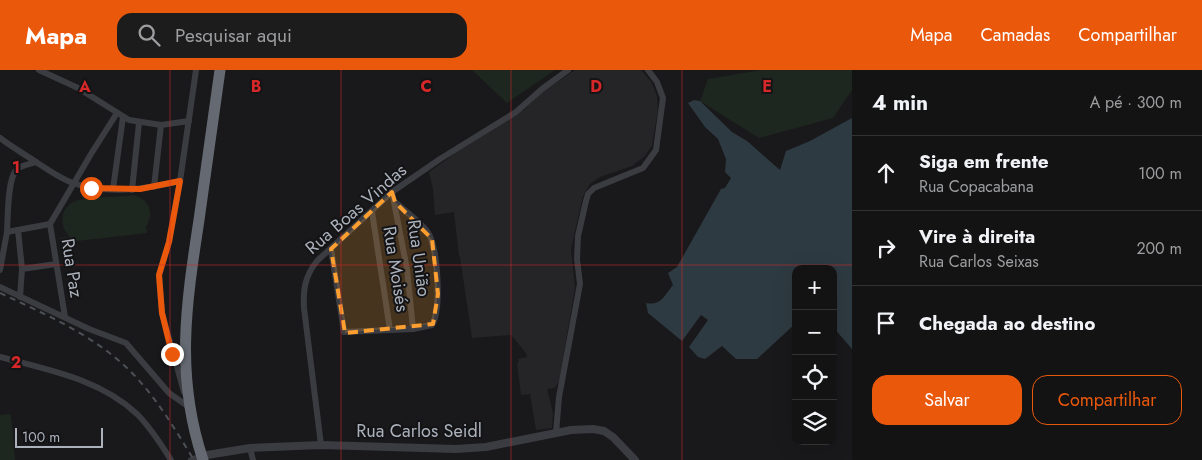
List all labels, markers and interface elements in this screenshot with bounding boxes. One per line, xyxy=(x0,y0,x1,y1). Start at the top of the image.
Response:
search box xyxy=(117,13,467,58)
text: Mapa xyxy=(25,18,87,53)
icon: search xyxy=(135,21,163,49)
text: Pesquisar aqui xyxy=(175,22,292,49)
text: Mapa xyxy=(910,22,952,48)
text: Camadas xyxy=(980,22,1050,48)
text: Compartilhar xyxy=(1078,22,1177,48)
text: A xyxy=(78,75,91,98)
text: B xyxy=(251,75,261,98)
text: C xyxy=(420,75,432,98)
text: D xyxy=(590,75,602,98)
text: E xyxy=(762,75,772,98)
text: 4 min xyxy=(872,88,928,118)
text: A pé · 300 m xyxy=(1090,91,1182,114)
text: Siga em frente xyxy=(919,148,1049,175)
text: 1 xyxy=(12,156,20,179)
street label: Rua Boas Vindas xyxy=(300,158,412,260)
icon: ahead xyxy=(872,159,900,187)
text: 100 m xyxy=(1138,162,1182,185)
text: Rua Copacabana xyxy=(919,175,1034,198)
route start xyxy=(80,177,103,200)
street label: Rua União xyxy=(401,218,437,298)
text: Vire à direita xyxy=(919,223,1035,250)
street label: Rua Moisés xyxy=(376,224,416,314)
icon: right xyxy=(872,234,900,262)
street label: Rua Paz xyxy=(54,236,90,300)
text: 200 m xyxy=(1136,237,1182,260)
text: Rua Carlos Seixas xyxy=(919,250,1039,273)
map controls xyxy=(792,265,837,445)
button: + xyxy=(792,265,837,310)
icon: arrive xyxy=(872,309,900,337)
button: − xyxy=(792,310,837,355)
text: Chegada ao destino xyxy=(919,310,1095,337)
route end xyxy=(161,343,184,366)
text: 2 xyxy=(11,351,21,374)
button: locate xyxy=(792,355,837,400)
button: Salvar xyxy=(872,375,1022,425)
button: Compartilhar xyxy=(1032,375,1182,425)
button: layers xyxy=(792,400,837,445)
street label: Rua Carlos Seidl xyxy=(356,418,482,444)
scale bar xyxy=(15,425,102,448)
text: 100 m xyxy=(22,427,60,447)

